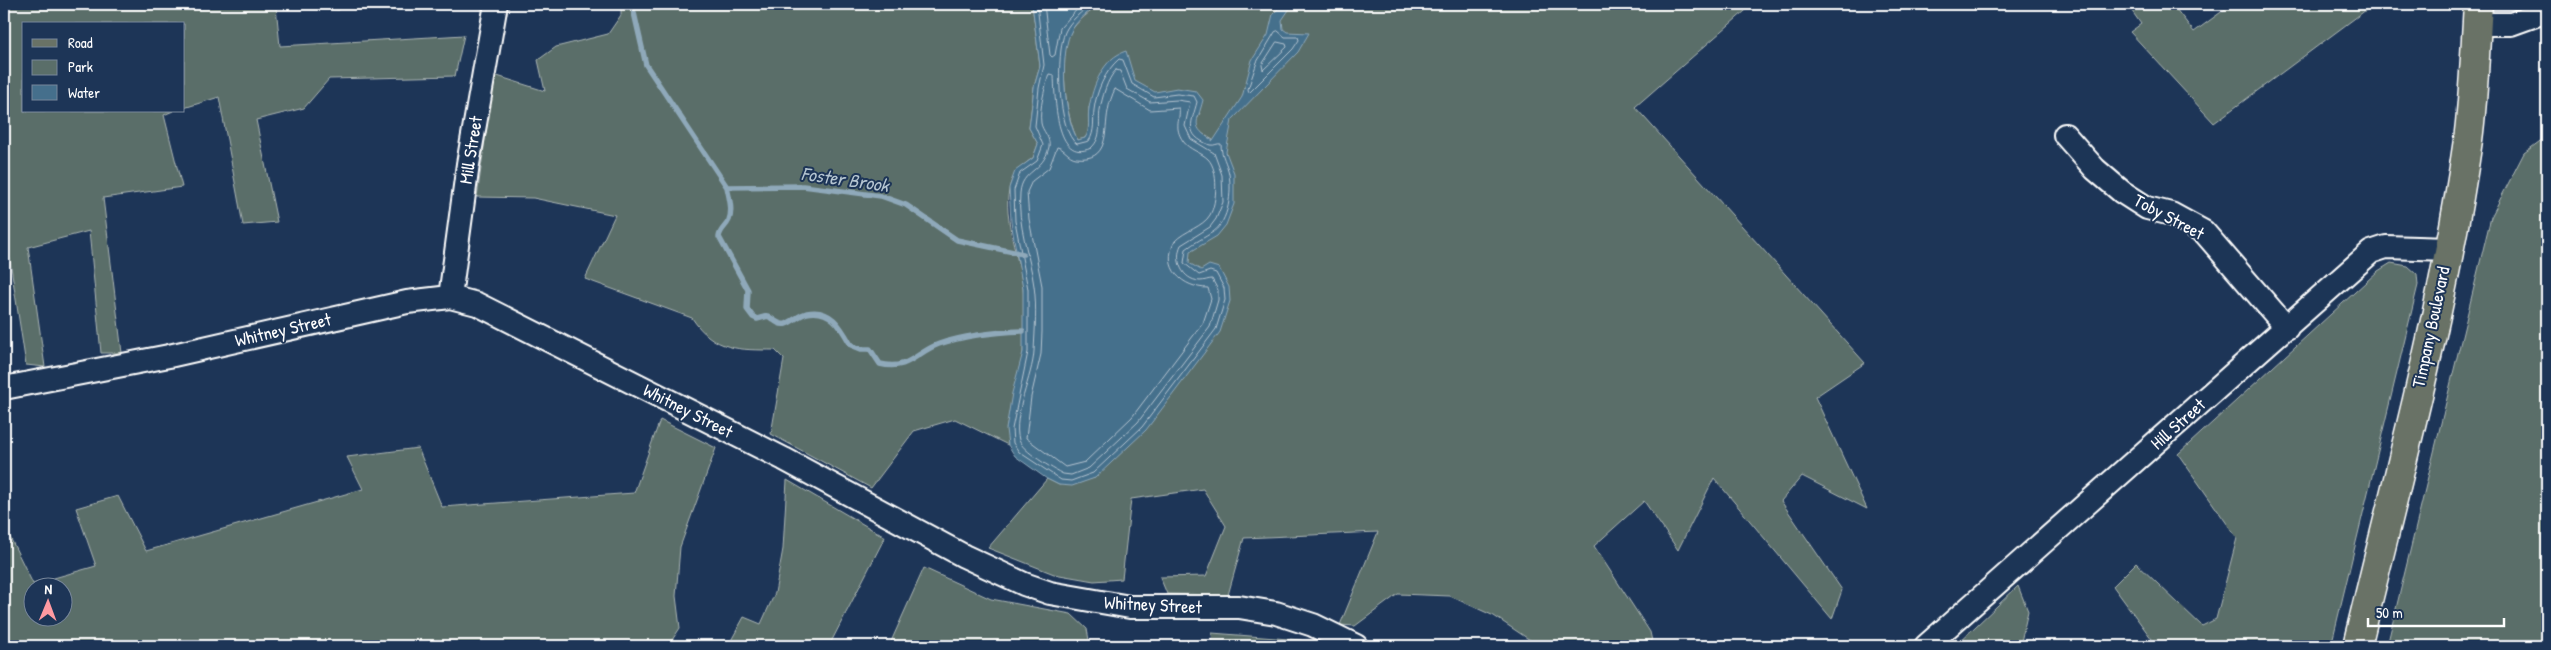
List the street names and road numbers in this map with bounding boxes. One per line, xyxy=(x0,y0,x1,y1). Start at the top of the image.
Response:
street label: Mill Street xyxy=(453,113,488,186)
street label: Toby Street xyxy=(2129,188,2210,246)
street label: Timpany Boulevard xyxy=(2405,264,2456,390)
street label: Whitney Street xyxy=(232,306,334,353)
street label: Whitney Street xyxy=(639,377,738,444)
street label: Hill Street xyxy=(2145,392,2211,455)
street label: Whitney Street xyxy=(1104,589,1203,620)

